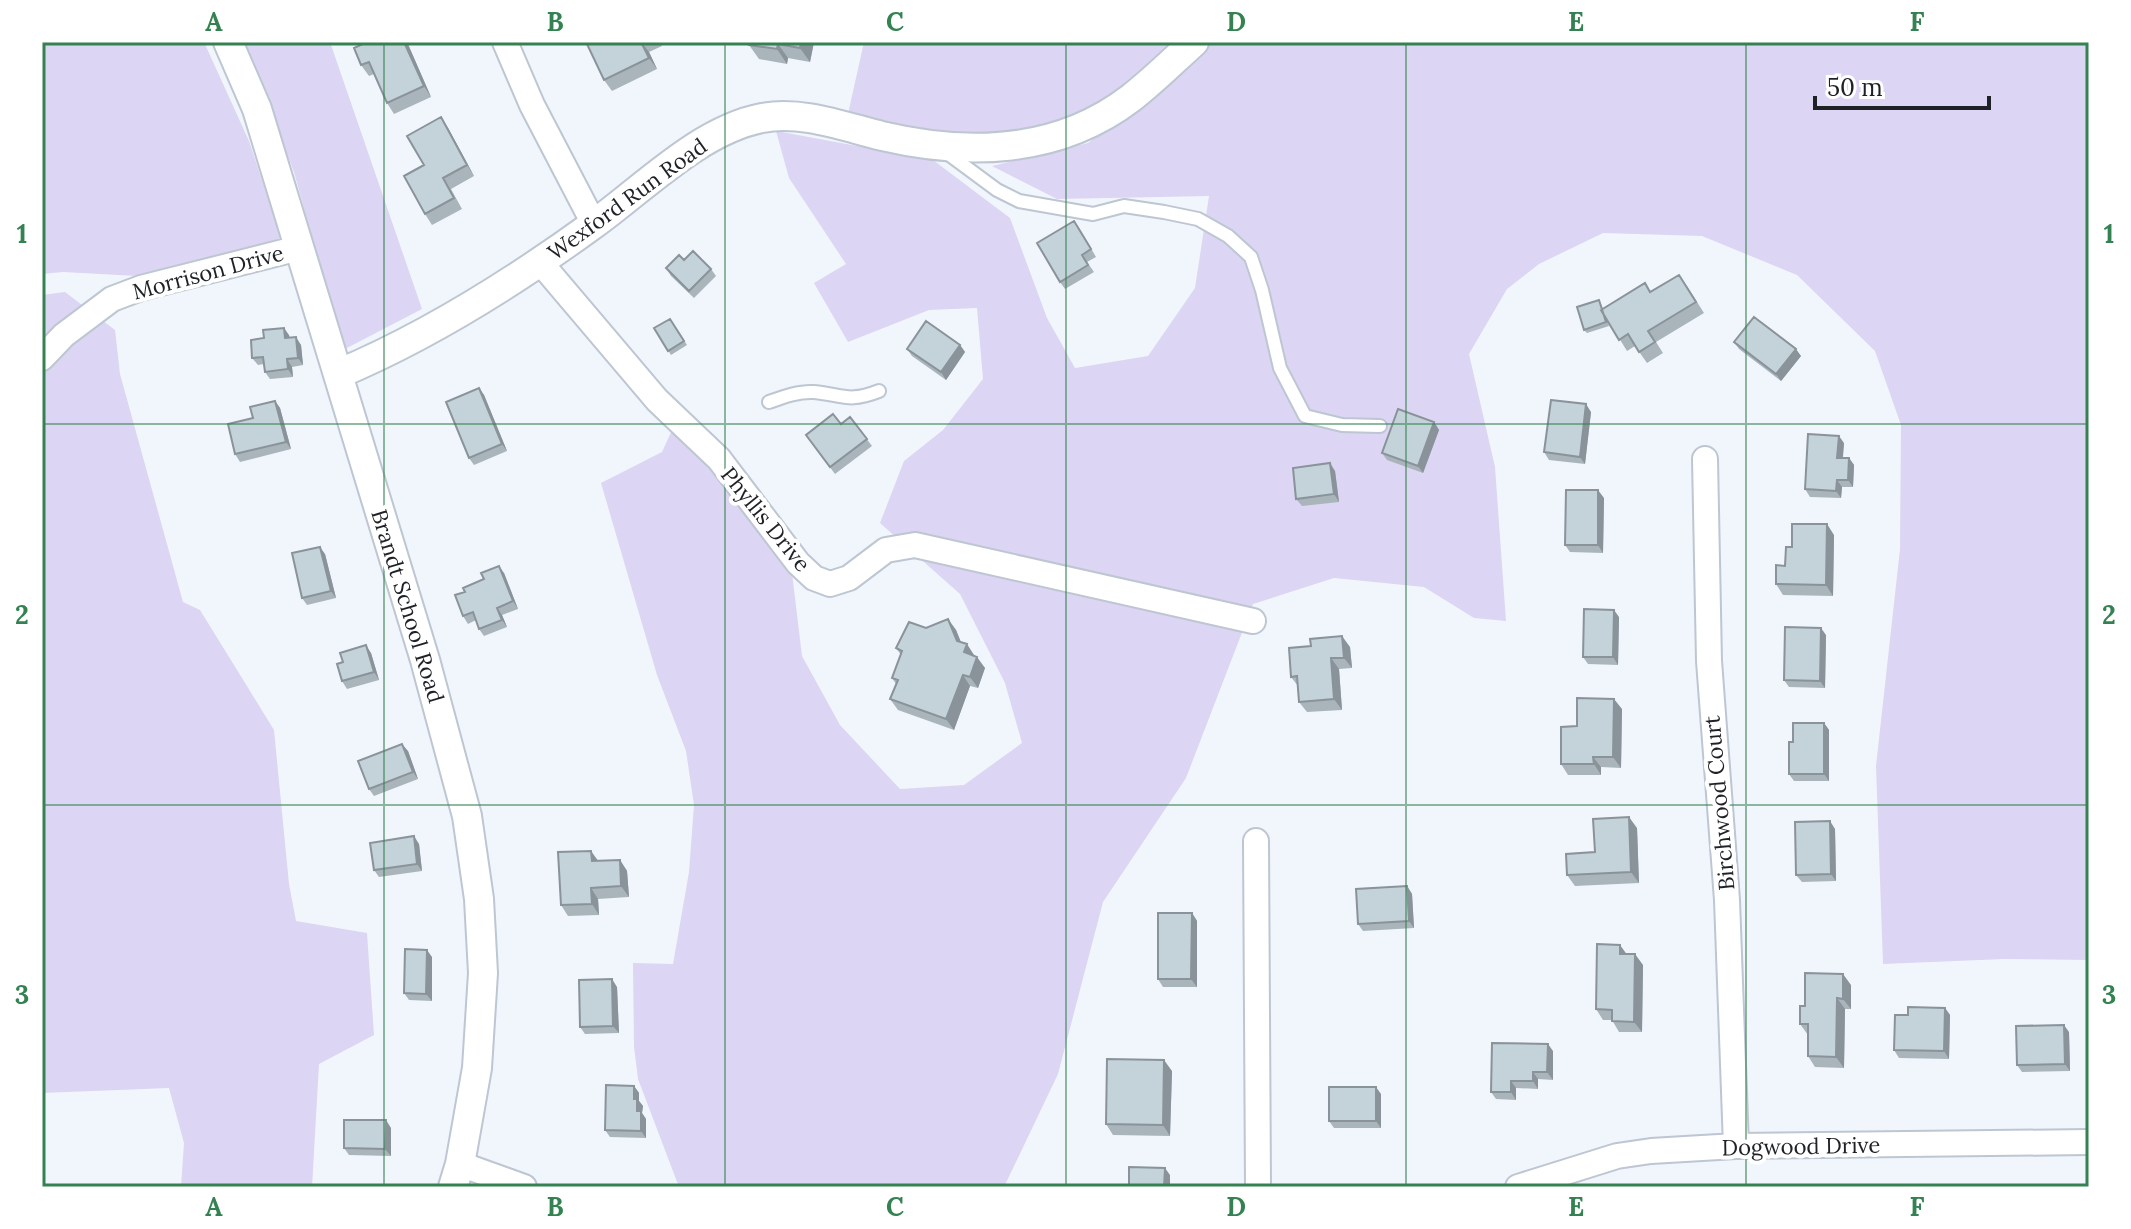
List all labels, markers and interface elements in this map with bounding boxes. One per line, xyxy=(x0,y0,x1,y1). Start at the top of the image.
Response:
text: A xyxy=(205,5,223,38)
text: B xyxy=(546,5,564,38)
text: C xyxy=(886,5,904,38)
text: D xyxy=(1226,5,1246,38)
text: E xyxy=(1568,5,1584,38)
text: F xyxy=(1910,5,1925,38)
scale bar xyxy=(1815,60,1989,110)
text: 50 m xyxy=(1827,72,1883,103)
street label: Wexford Run Road xyxy=(542,132,712,266)
text: 1 xyxy=(17,217,27,250)
text: 1 xyxy=(2104,217,2114,250)
street label: Morrison Drive xyxy=(129,238,287,306)
street label: Phyllis Drive xyxy=(715,461,817,577)
street label: Brandt School Road xyxy=(365,506,451,706)
text: 2 xyxy=(15,598,29,631)
text: 2 xyxy=(2102,598,2116,631)
street label: Birchwood Court xyxy=(1697,714,1741,892)
text: 3 xyxy=(15,978,29,1011)
text: 3 xyxy=(2102,978,2116,1011)
street label: Dogwood Drive xyxy=(1721,1131,1881,1161)
text: A xyxy=(205,1190,223,1223)
text: B xyxy=(546,1190,564,1223)
text: C xyxy=(886,1190,904,1223)
text: D xyxy=(1226,1190,1246,1223)
text: E xyxy=(1568,1190,1584,1223)
text: F xyxy=(1910,1190,1925,1223)

